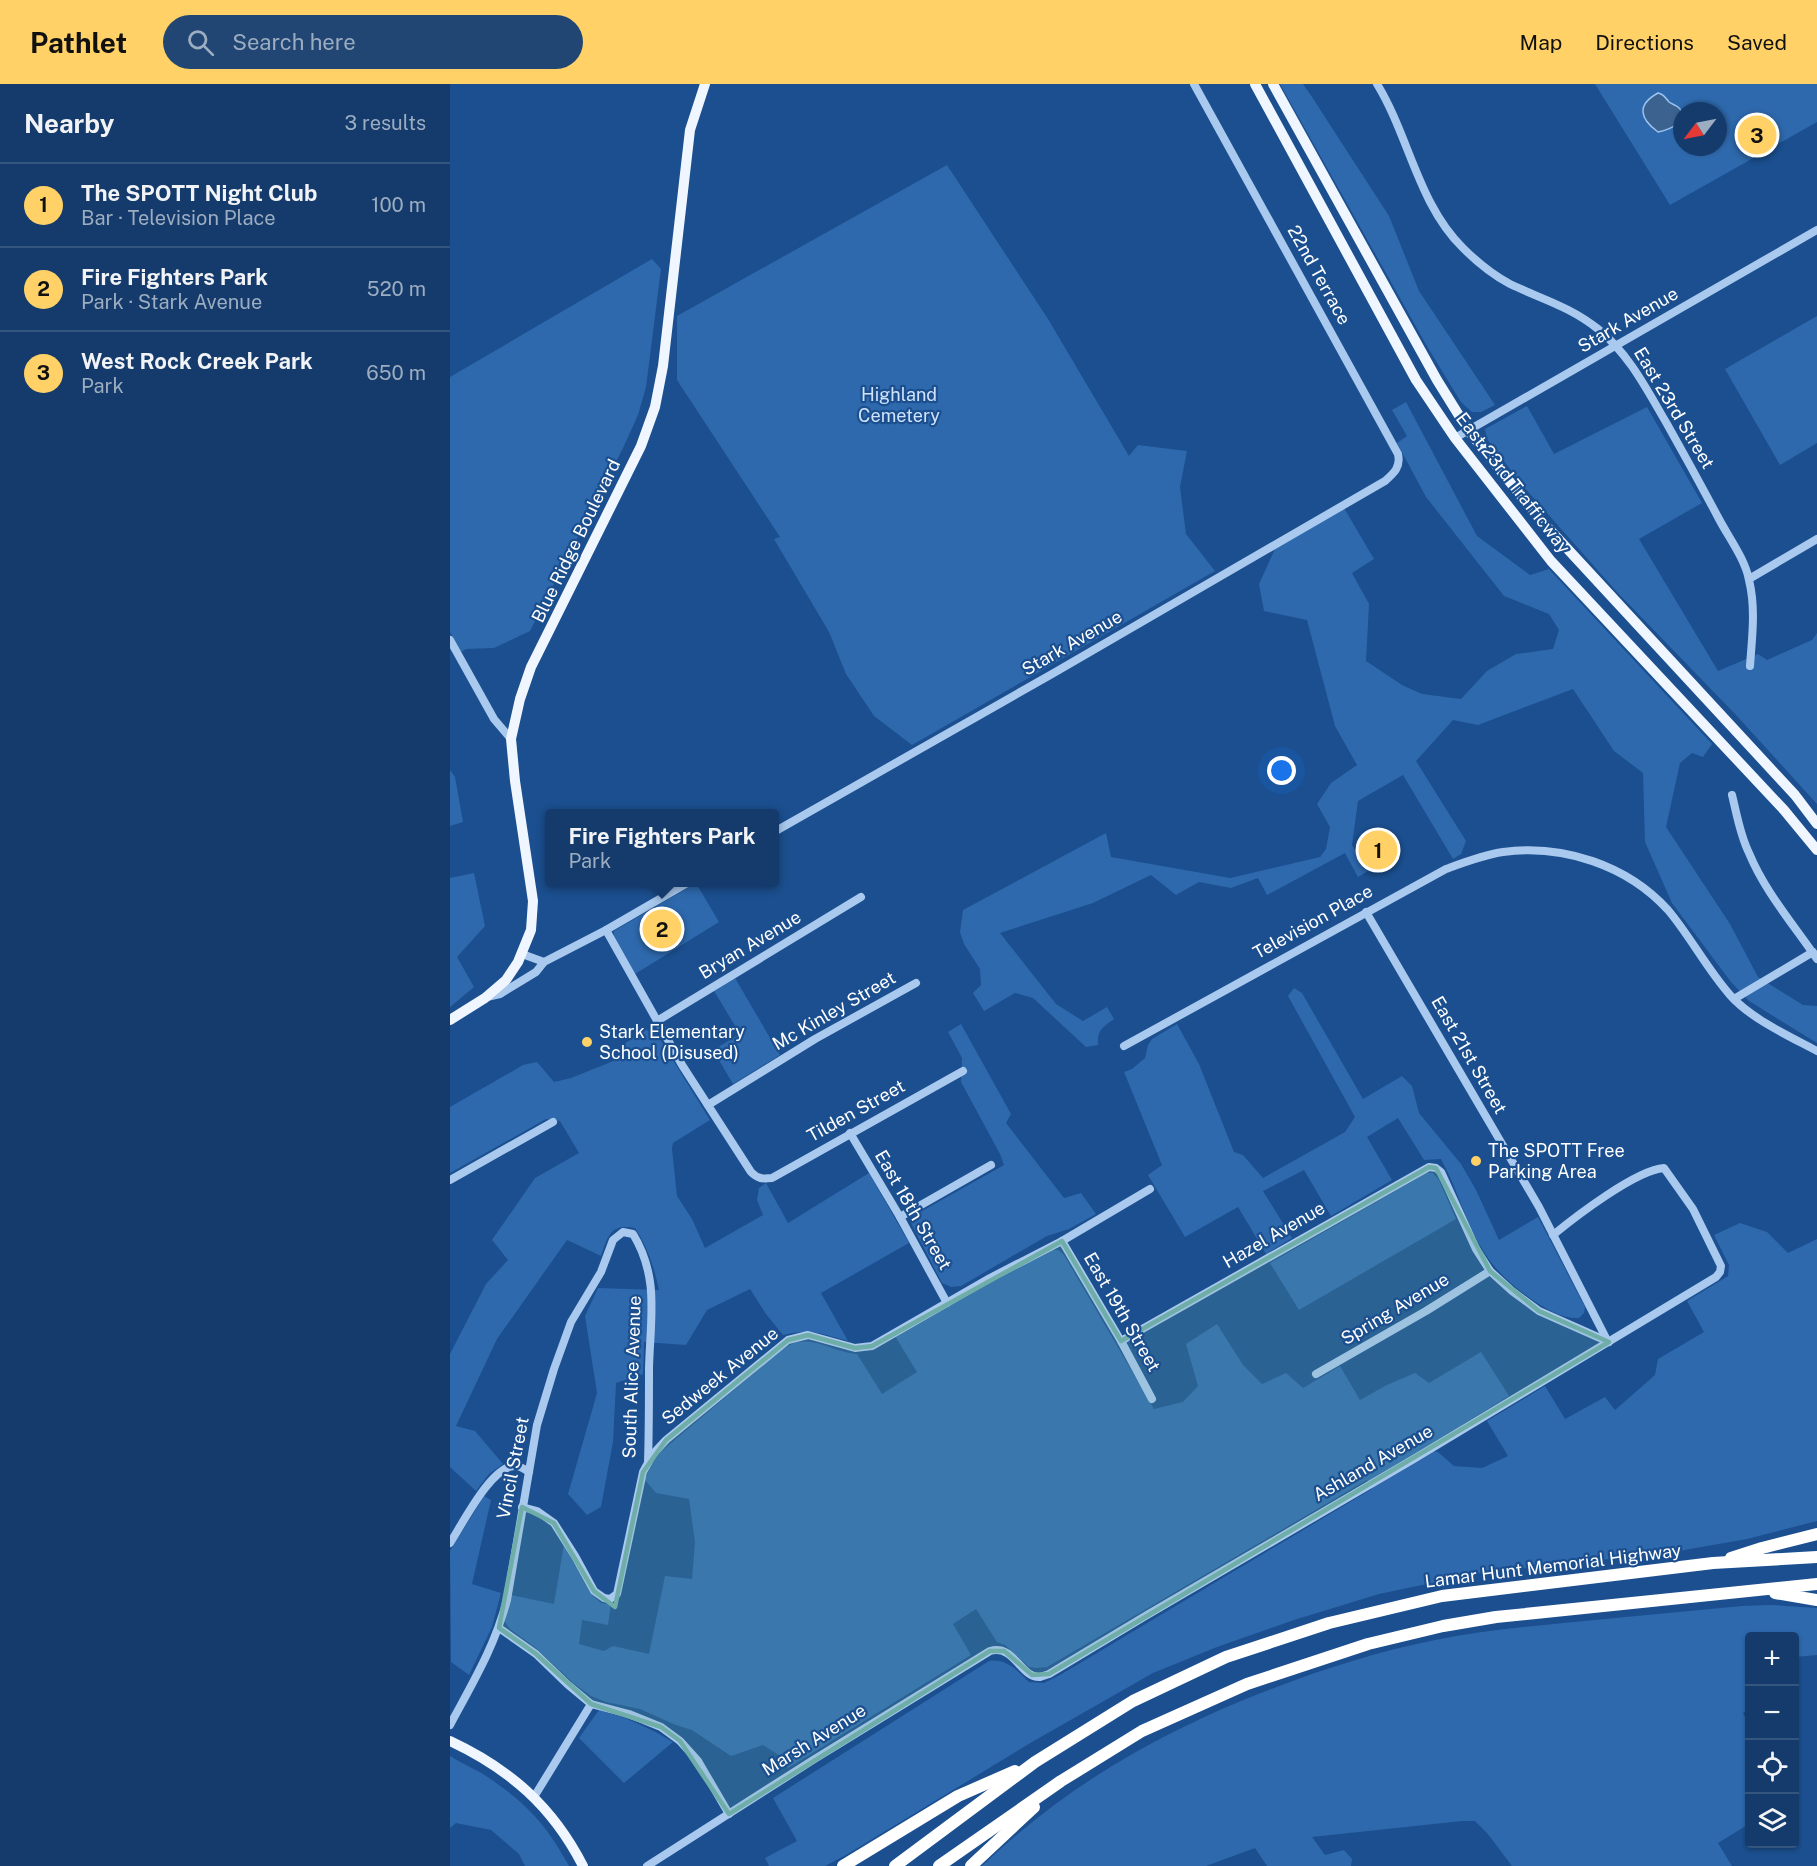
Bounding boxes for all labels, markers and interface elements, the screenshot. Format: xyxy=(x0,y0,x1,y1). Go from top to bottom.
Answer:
search box xyxy=(163,15,583,69)
text: Pathlet xyxy=(30,26,127,59)
icon: search xyxy=(184,26,217,59)
text: Search here xyxy=(232,29,356,55)
text: Map xyxy=(1520,30,1562,55)
text: Directions xyxy=(1595,30,1694,55)
text: Saved xyxy=(1727,30,1787,55)
north arrow xyxy=(1673,102,1727,156)
text: Nearby xyxy=(24,108,114,139)
text: 3 results xyxy=(345,111,426,135)
pin: 3 xyxy=(1738,112,1776,158)
text: The SPOTT Night Club xyxy=(81,180,317,206)
text: 1 xyxy=(39,193,48,217)
text: 100 m xyxy=(371,193,426,217)
text: Bar · Television Place xyxy=(81,206,276,230)
street label: 22nd Terrace xyxy=(1284,221,1355,328)
text: Fire Fighters Park xyxy=(81,264,268,290)
text: 2 xyxy=(37,277,50,301)
text: 520 m xyxy=(367,277,426,301)
street label: Stark Avenue xyxy=(1574,282,1681,357)
text: Park · Stark Avenue xyxy=(81,290,262,314)
street label: East 23rd Street xyxy=(1630,343,1719,472)
text: West Rock Creek Park xyxy=(81,348,313,374)
text: 3 xyxy=(37,361,50,385)
text: 650 m xyxy=(366,361,426,385)
text: Park xyxy=(81,374,124,398)
park label: Highland Cemetery xyxy=(858,384,940,426)
street label: East 23rd Trafficway xyxy=(1452,408,1575,557)
street label: Blue Ridge Boulevard xyxy=(527,456,624,626)
street label: Stark Avenue xyxy=(1018,605,1125,680)
your location xyxy=(1267,756,1296,785)
popup xyxy=(545,809,779,887)
text: Fire Fighters Park xyxy=(568,823,756,849)
pin: 1 xyxy=(1358,828,1398,873)
text: Park xyxy=(568,849,611,873)
street label: Television Place xyxy=(1249,880,1376,963)
pin: 2 xyxy=(642,906,682,952)
street label: Bryan Avenue xyxy=(695,906,805,983)
street label: Mc Kinley Street xyxy=(768,967,899,1054)
street label: East 21st Street xyxy=(1427,992,1512,1117)
place label: Stark Elementary School (Disused) xyxy=(599,1021,745,1063)
marker: Stark Elementary School (Disused) xyxy=(580,1035,594,1049)
street label: Tilden Street xyxy=(803,1075,908,1146)
place label: The SPOTT Free Parking Area xyxy=(1488,1140,1625,1182)
street label: East 18th Street xyxy=(871,1146,956,1273)
marker: The SPOTT Free Parking Area xyxy=(1469,1154,1483,1168)
street label: Hazel Avenue xyxy=(1219,1197,1328,1272)
street label: East 19th Street xyxy=(1080,1248,1165,1375)
street label: Spring Avenue xyxy=(1337,1268,1453,1349)
street label: South Alice Avenue xyxy=(618,1295,645,1459)
street label: Sedweek Avenue xyxy=(657,1322,782,1429)
street label: Vincil Street xyxy=(492,1415,533,1521)
street label: Ashland Avenue xyxy=(1309,1420,1436,1505)
street label: Lamar Hunt Memorial Highway xyxy=(1423,1539,1683,1592)
map controls xyxy=(1745,1632,1799,1848)
button: + xyxy=(1745,1632,1799,1686)
button: − xyxy=(1745,1686,1799,1740)
street label: Marsh Avenue xyxy=(758,1699,870,1780)
button: locate xyxy=(1745,1740,1799,1794)
button: layers xyxy=(1745,1794,1799,1848)

